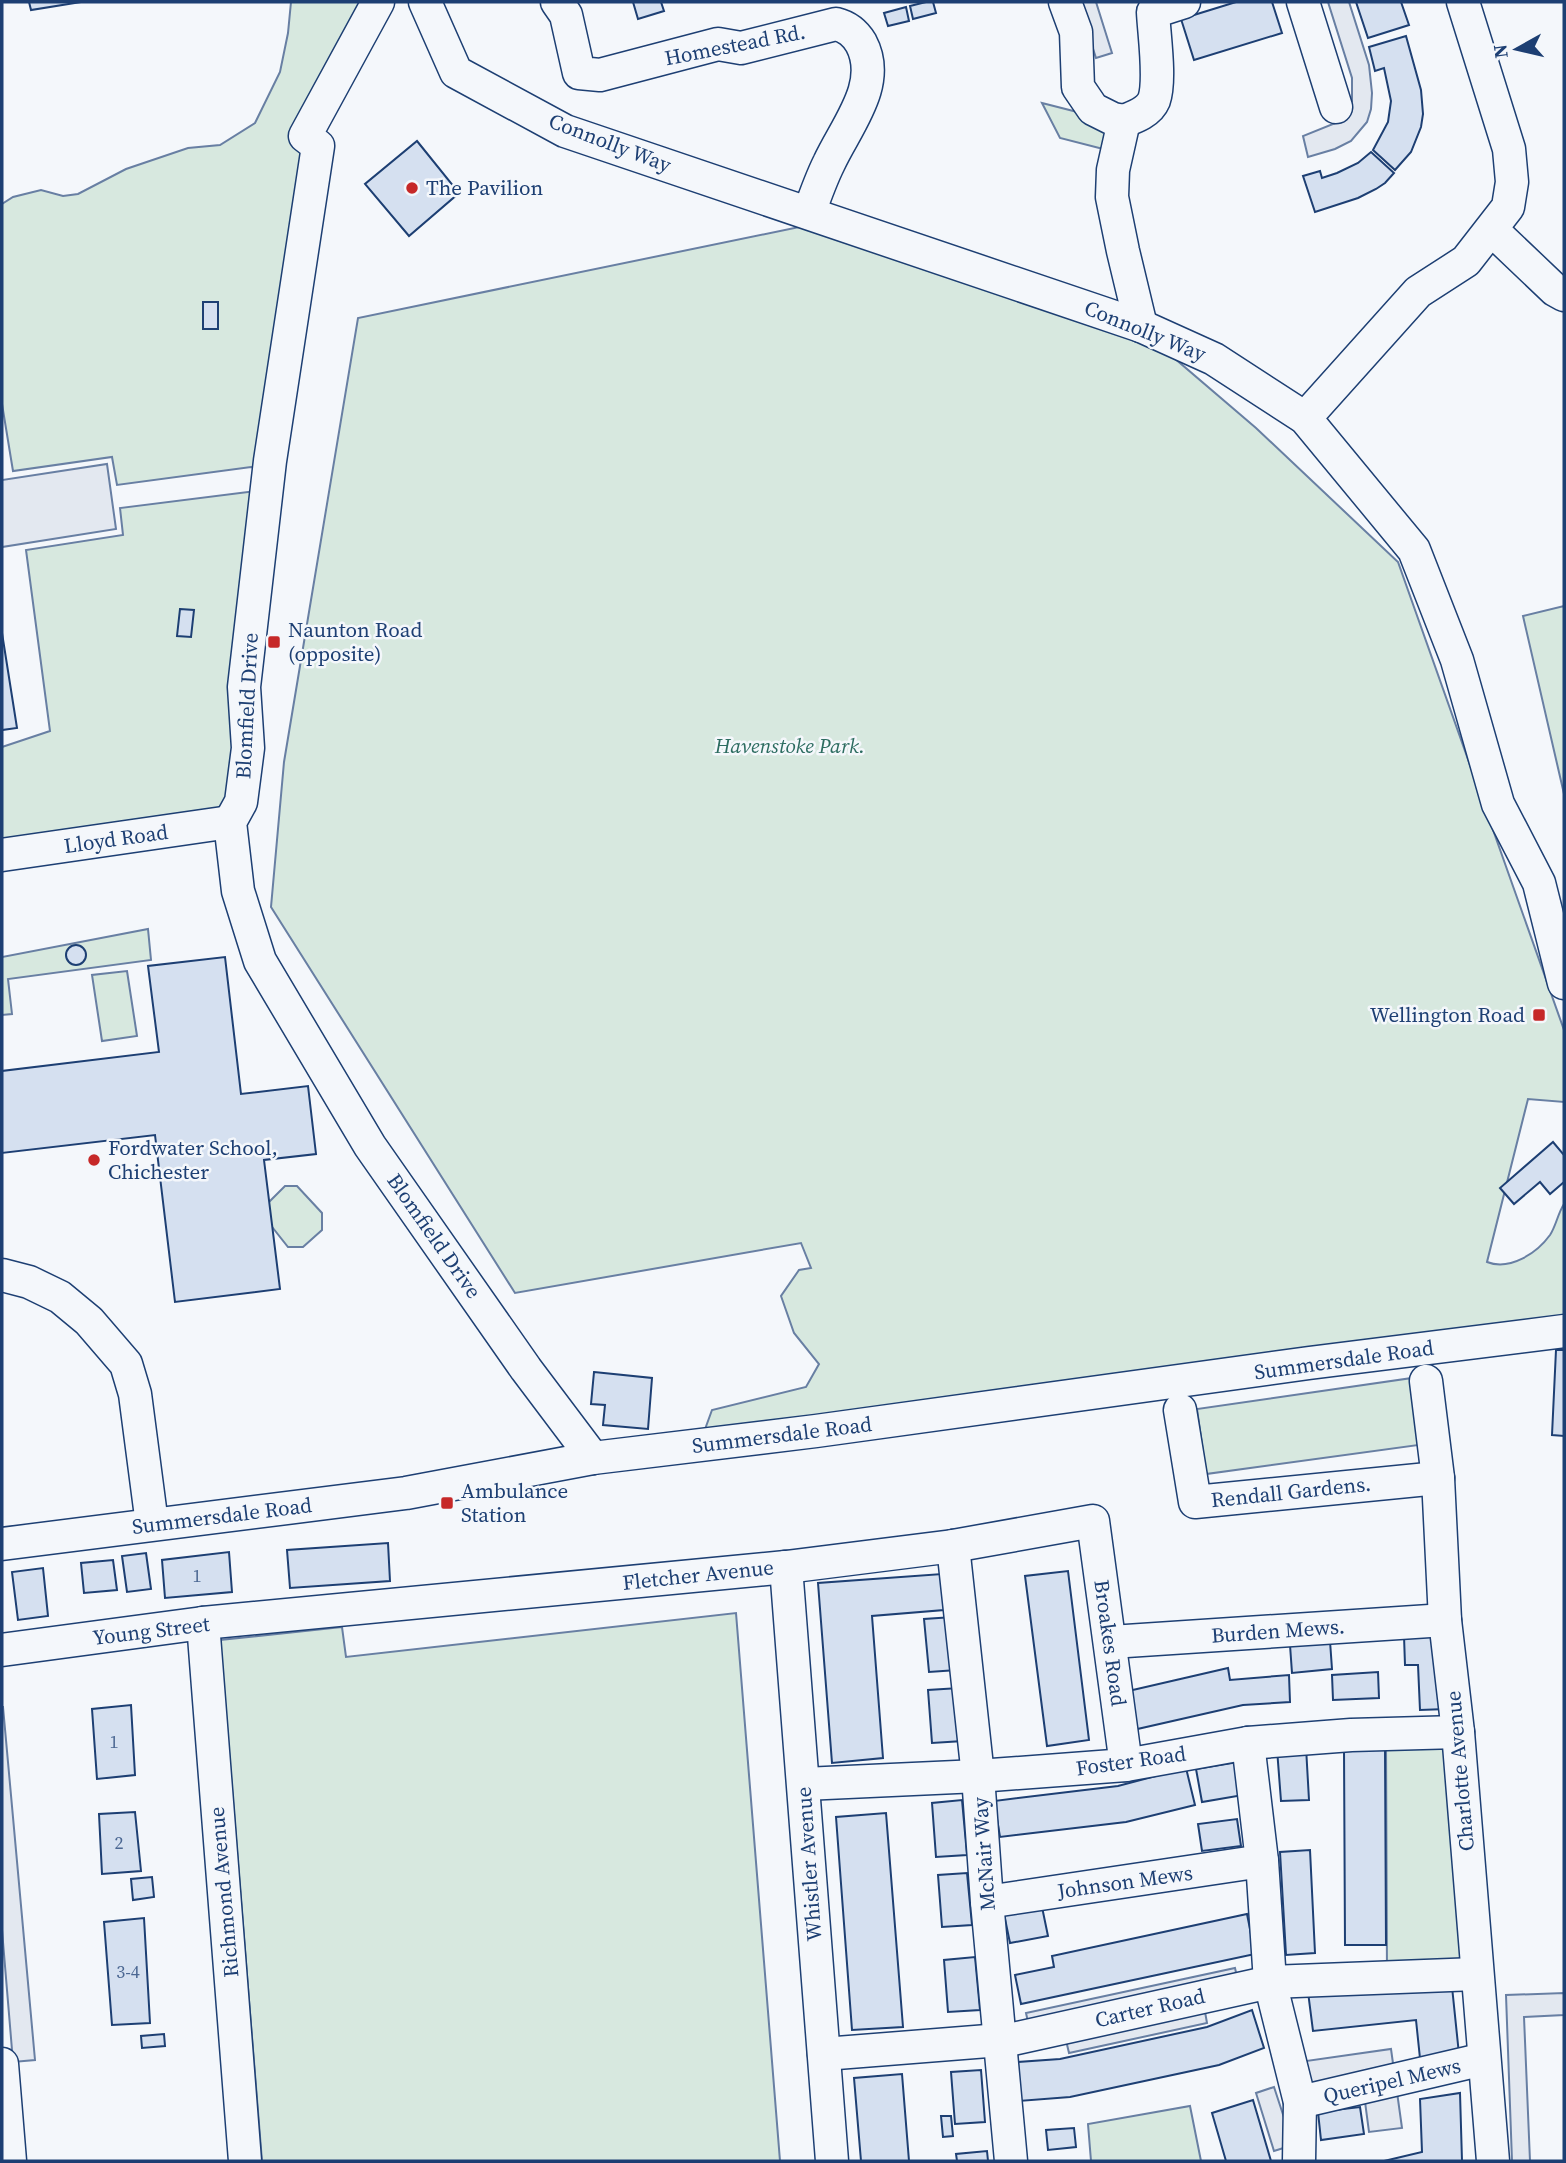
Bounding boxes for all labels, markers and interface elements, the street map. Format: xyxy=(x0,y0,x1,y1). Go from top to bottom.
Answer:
north arrow xyxy=(1482,14,1552,84)
street label: Homestead Rd. xyxy=(662,17,808,72)
text: N xyxy=(1486,43,1514,60)
street label: Connolly Way xyxy=(545,106,676,179)
place label: The Pavilion xyxy=(426,173,543,202)
marker: The Pavilion xyxy=(404,180,420,196)
street label: Connolly Way xyxy=(1080,293,1211,368)
place label: Naunton Road (opposite) xyxy=(288,615,422,668)
street label: Blomfield Drive xyxy=(228,632,265,780)
marker: Naunton Road (opposite) xyxy=(266,634,282,650)
park label: Havenstoke Park. xyxy=(714,731,865,760)
street label: Lloyd Road xyxy=(62,817,170,860)
place label: Wellington Road xyxy=(1370,1000,1525,1029)
marker: Wellington Road xyxy=(1531,1007,1547,1023)
place label: Fordwater School, Chichester xyxy=(108,1133,278,1186)
marker: Fordwater School, Chichester xyxy=(86,1152,102,1168)
street label: Blomfield Drive xyxy=(380,1167,488,1304)
street label: Summersdale Road xyxy=(1252,1333,1436,1386)
street label: Summersdale Road xyxy=(690,1409,874,1460)
street label: Rendall Gardens. xyxy=(1210,1469,1372,1514)
place label: Ambulance Station xyxy=(461,1476,568,1529)
street label: Summersdale Road xyxy=(130,1490,314,1541)
marker: Ambulance Station xyxy=(439,1495,455,1511)
street label: Fletcher Avenue xyxy=(621,1552,775,1597)
house number: 1 xyxy=(193,1563,202,1588)
street label: Broakes Road xyxy=(1087,1578,1134,1708)
street label: Young Street xyxy=(91,1609,211,1652)
street label: Burden Mews. xyxy=(1210,1611,1346,1650)
street label: Charlotte Avenue xyxy=(1438,1690,1481,1853)
house number: 1 xyxy=(110,1729,119,1754)
street label: Foster Road xyxy=(1074,1738,1188,1783)
street label: Whistler Avenue xyxy=(789,1786,828,1942)
street label: McNair Way xyxy=(965,1796,1002,1912)
street label: Richmond Avenue xyxy=(202,1805,245,1979)
house number: 2 xyxy=(115,1830,124,1855)
street label: Johnson Mews xyxy=(1054,1858,1194,1905)
house number: 3-4 xyxy=(116,1959,140,1984)
street label: Carter Road xyxy=(1092,1981,1208,2034)
street label: Queripel Mews xyxy=(1320,2051,1464,2110)

